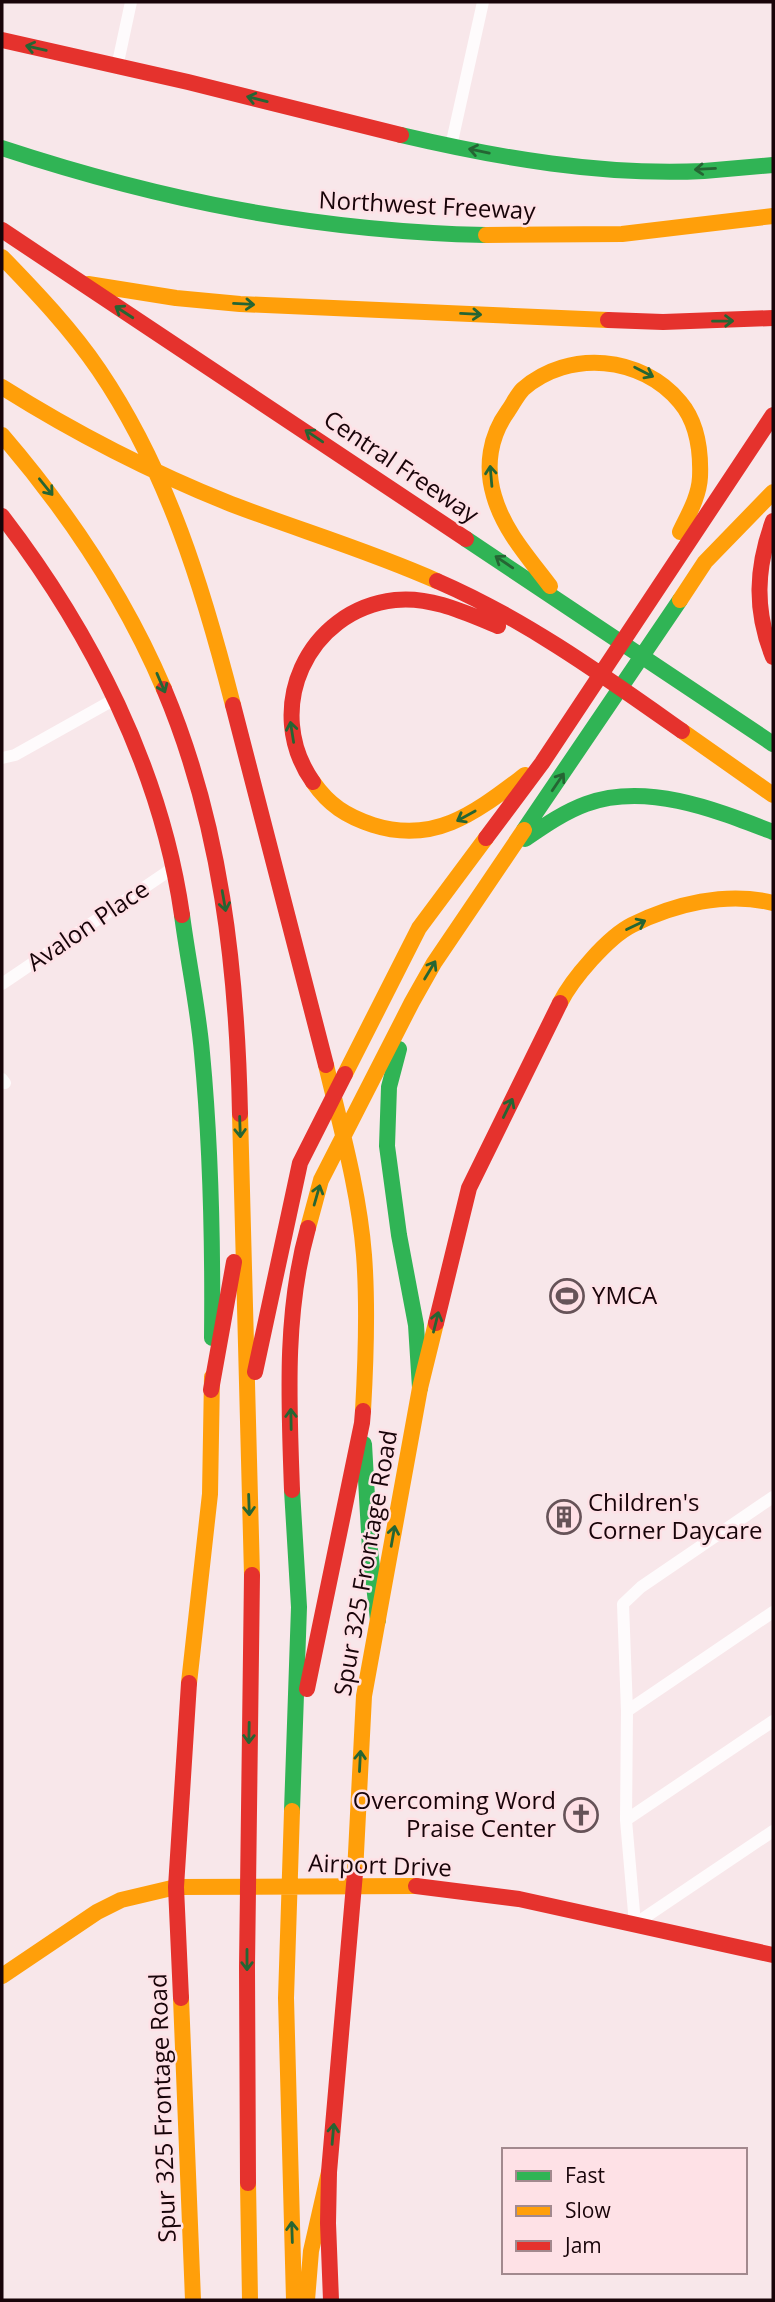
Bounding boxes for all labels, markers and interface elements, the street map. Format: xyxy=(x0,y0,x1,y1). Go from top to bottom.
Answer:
one-way arrow xyxy=(25,41,48,55)
one-way arrow xyxy=(247,92,269,105)
one-way arrow xyxy=(468,144,491,158)
one-way arrow xyxy=(694,163,717,176)
street label: Northwest Freeway xyxy=(318,182,537,227)
one-way arrow xyxy=(232,297,255,310)
one-way arrow xyxy=(115,304,134,319)
one-way arrow xyxy=(460,308,483,321)
one-way arrow xyxy=(711,314,734,328)
one-way arrow xyxy=(633,366,654,380)
street label: Central Freeway xyxy=(318,402,487,530)
one-way arrow xyxy=(305,429,324,443)
one-way arrow xyxy=(484,466,497,488)
one-way arrow xyxy=(38,478,53,496)
one-way arrow xyxy=(494,555,514,569)
one-way arrow xyxy=(155,671,168,693)
one-way arrow xyxy=(286,721,299,744)
one-way arrow xyxy=(551,772,565,792)
one-way arrow xyxy=(456,810,477,823)
street label: Avalon Place xyxy=(20,872,155,978)
one-way arrow xyxy=(218,889,231,911)
one-way arrow xyxy=(625,917,646,931)
one-way arrow xyxy=(424,961,438,981)
one-way arrow xyxy=(502,1098,516,1119)
one-way arrow xyxy=(234,1115,247,1138)
one-way arrow xyxy=(311,1184,324,1206)
sports icon: YMCA xyxy=(548,1277,586,1315)
place label: YMCA xyxy=(592,1278,658,1311)
one-way arrow xyxy=(430,1311,443,1334)
one-way arrow xyxy=(284,1408,297,1431)
street label: Spur 325 Frontage Road xyxy=(325,1427,404,1698)
place label: Children's Corner Daycare xyxy=(588,1485,763,1546)
one-way arrow xyxy=(242,1494,256,1517)
building icon: Children's Corner Daycare xyxy=(545,1498,583,1536)
one-way arrow xyxy=(387,1525,400,1548)
one-way arrow xyxy=(242,1721,256,1744)
one-way arrow xyxy=(354,1750,367,1773)
place label: Overcoming Word Praise Center xyxy=(353,1783,556,1844)
church icon: Overcoming Word Praise Center xyxy=(562,1796,600,1834)
street label: Airport Drive xyxy=(308,1846,452,1883)
one-way arrow xyxy=(240,1949,254,1972)
street label: Spur 325 Frontage Road xyxy=(140,1973,183,2243)
one-way arrow xyxy=(326,2123,339,2146)
legend xyxy=(502,2148,747,2274)
text: Fast xyxy=(565,2161,605,2189)
text: Slow xyxy=(565,2196,611,2224)
one-way arrow xyxy=(286,2221,299,2244)
text: Jam xyxy=(563,2231,602,2259)

